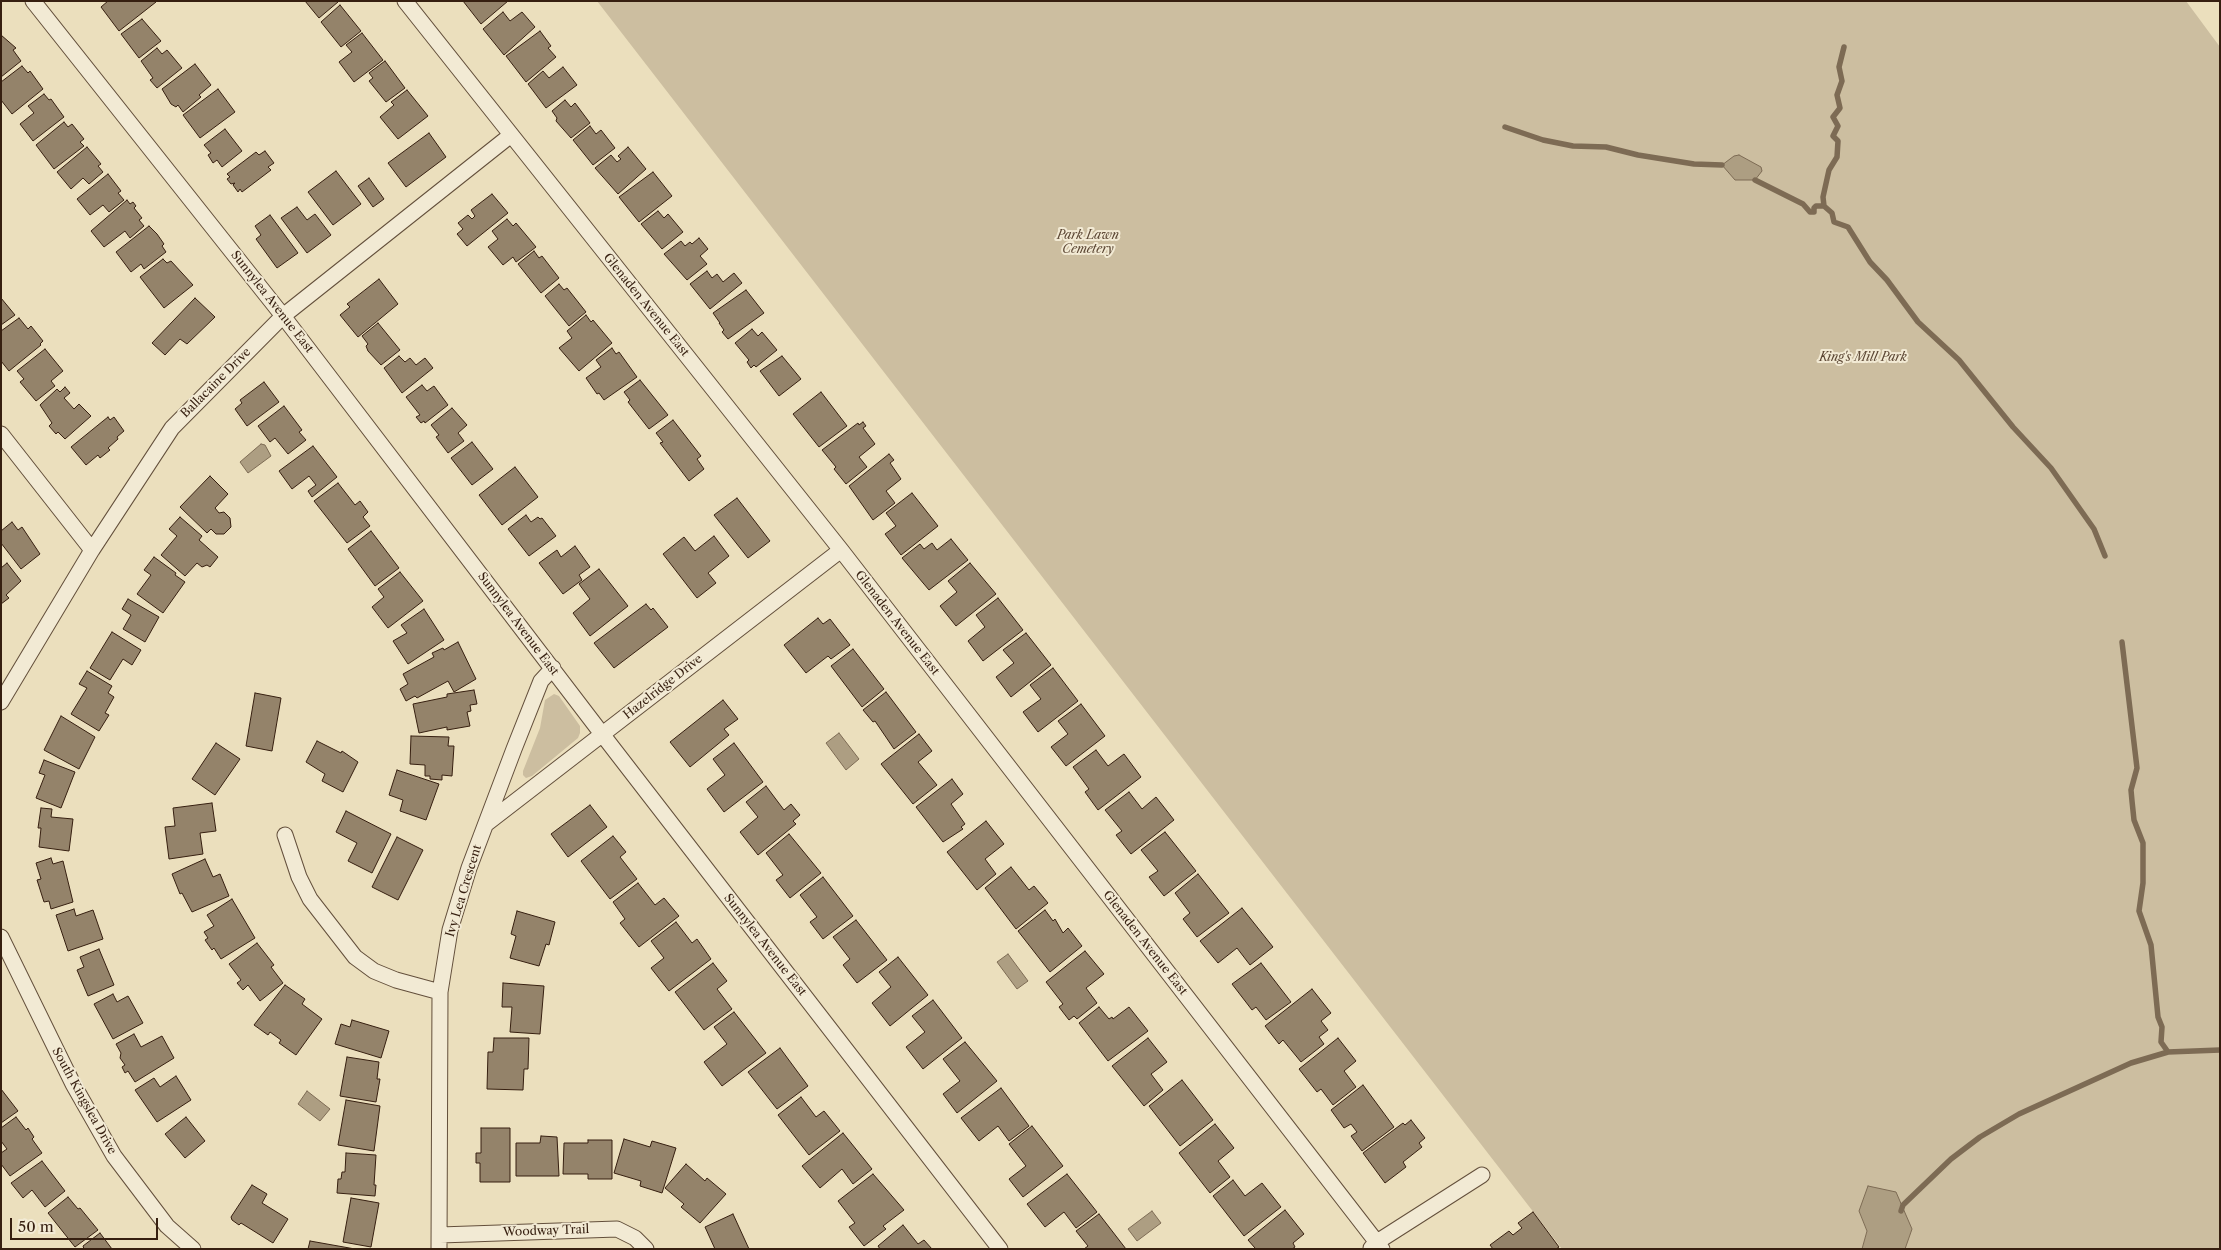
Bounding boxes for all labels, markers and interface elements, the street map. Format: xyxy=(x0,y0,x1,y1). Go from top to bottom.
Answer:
park label: Park Lawn Cemetery xyxy=(1057,229,1119,257)
street label: Sunnylea Avenue East xyxy=(228,248,316,356)
street label: Glenaden Avenue East xyxy=(600,251,692,359)
street label: Ballacaine Drive xyxy=(178,345,254,421)
park label: King's Mill Park xyxy=(1819,351,1907,365)
street label: Glenaden Avenue East xyxy=(852,568,942,678)
street label: Sunnylea Avenue East xyxy=(474,570,562,678)
street label: Hazelridge Drive xyxy=(621,652,705,722)
street label: Ivy Lea Crescent xyxy=(443,843,485,939)
street label: Glenaden Avenue East xyxy=(1100,888,1190,998)
street label: Sunnylea Avenue East xyxy=(721,891,809,999)
street label: South Kingslea Drive xyxy=(49,1045,119,1157)
scale bar xyxy=(12,1208,160,1240)
text: 50 m xyxy=(18,1217,54,1236)
street label: Woodway Trail xyxy=(503,1222,589,1240)

